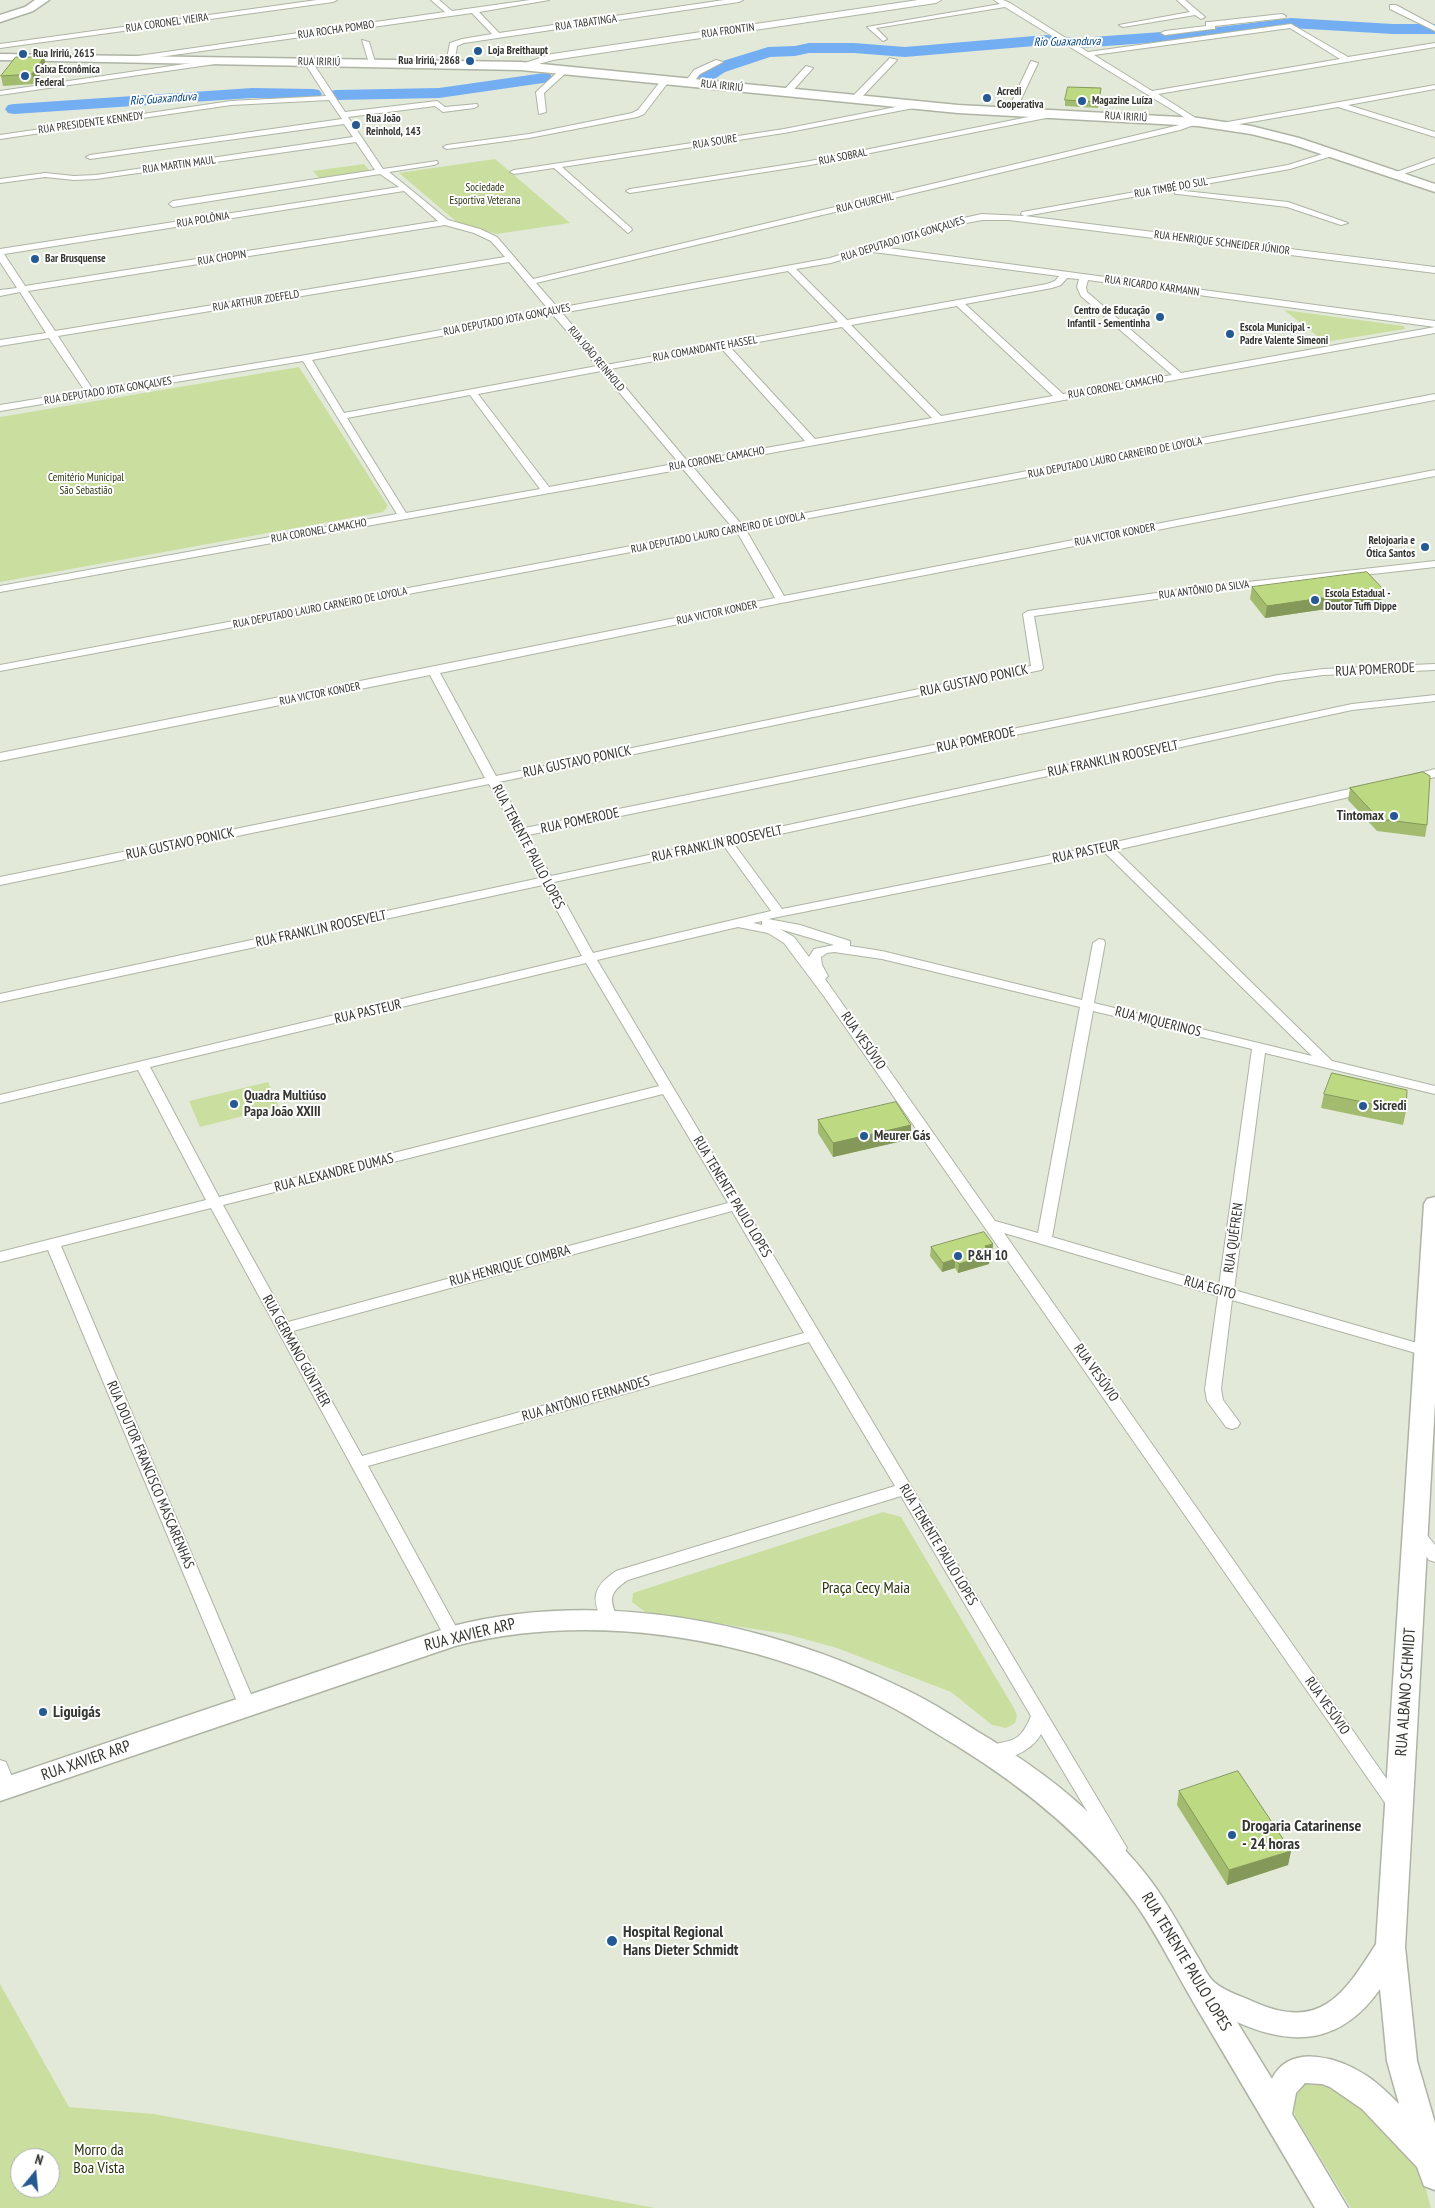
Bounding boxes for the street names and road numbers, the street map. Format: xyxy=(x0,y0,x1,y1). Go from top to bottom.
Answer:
street label: RUA CORONEL VIEIRA xyxy=(125,11,209,35)
street label: RUA TABATINGA xyxy=(554,12,618,34)
street label: RUA ROCHA POMBO xyxy=(297,18,375,42)
street label: RUA FRONTIN xyxy=(701,21,755,41)
street label: RUA IRIRIÚ xyxy=(298,55,340,69)
street label: RUA IRIRIÚ xyxy=(700,77,744,95)
street label: RUA PRESIDENTE KENNEDY xyxy=(37,109,145,137)
street label: RUA IRIRIÚ xyxy=(1104,109,1148,125)
street label: RUA SOURE xyxy=(692,132,738,152)
street label: RUA SOBRAL xyxy=(818,146,868,168)
street label: RUA MARTIN MAUL xyxy=(142,153,216,177)
street label: RUA TIMBÉ DO SUL xyxy=(1133,175,1209,201)
street label: RUA CHURCHIL xyxy=(835,190,895,216)
street label: RUA POLÔNIA xyxy=(176,209,230,231)
street label: RUA DEPUTADO JOTA GONÇALVES xyxy=(839,214,967,264)
street label: RUA HENRIQUE SCHNEIDER JÚNIOR xyxy=(1153,228,1291,258)
street label: RUA CHOPIN xyxy=(197,248,247,268)
street label: RUA RICARDO KARMANN xyxy=(1104,273,1200,299)
street label: RUA ARTHUR ZOEFELD xyxy=(212,288,300,314)
street label: RUA DEPUTADO JOTA GONÇALVES xyxy=(442,301,572,339)
street label: RUA JOÃO REINHOLD xyxy=(565,324,627,394)
street label: RUA COMANDANTE HASSEL xyxy=(652,333,758,365)
street label: RUA CORONEL CAMACHO xyxy=(1067,372,1165,402)
street label: RUA DEPUTADO JOTA GONÇALVES xyxy=(43,374,173,408)
street label: RUA DEPUTADO LAURO CARNEIRO DE LOYOLA xyxy=(1027,435,1203,481)
street label: RUA CORONEL CAMACHO xyxy=(668,444,766,474)
street label: RUA DEPUTADO LAURO CARNEIRO DE LOYOLA xyxy=(630,510,806,556)
street label: RUA CORONEL CAMACHO xyxy=(270,516,368,546)
street label: RUA VICTOR KONDER xyxy=(1073,521,1157,549)
street label: RUA ANTÔNIO DA SILVA xyxy=(1158,578,1250,602)
street label: RUA DEPUTADO LAURO CARNEIRO DE LOYOLA xyxy=(232,585,408,631)
street label: RUA VICTOR KONDER xyxy=(675,598,759,628)
street label: RUA POMERODE xyxy=(1335,660,1415,680)
street label: RUA GUSTAVO PONICK xyxy=(918,661,1030,701)
street label: RUA VICTOR KONDER xyxy=(278,680,362,708)
street label: RUA POMERODE xyxy=(935,723,1017,757)
street label: RUA FRANKLIN ROOSEVELT xyxy=(1046,737,1180,781)
street label: RUA GUSTAVO PONICK xyxy=(521,742,633,782)
street label: RUA TENENTE PAULO LOPES xyxy=(488,782,568,912)
street label: RUA POMERODE xyxy=(539,804,621,838)
street label: RUA FRANKLIN ROOSEVELT xyxy=(650,822,784,866)
street label: RUA GUSTAVO PONICK xyxy=(124,824,236,864)
street label: RUA PASTEUR xyxy=(1051,837,1121,867)
street label: RUA FRANKLIN ROOSEVELT xyxy=(254,907,388,951)
street label: RUA PASTEUR xyxy=(333,996,403,1028)
street label: RUA MIQUERINOS xyxy=(1113,1003,1203,1041)
street label: RUA VESÚVIO xyxy=(837,1009,889,1073)
street label: RUA TENENTE PAULO LOPES xyxy=(689,1133,775,1261)
street label: RUA ALEXANDRE DUMAS xyxy=(273,1150,395,1196)
street label: RUA QUÉFREN xyxy=(1221,1202,1247,1274)
street label: RUA HENRIQUE COIMBRA xyxy=(448,1242,572,1290)
street label: RUA EGITO xyxy=(1182,1273,1238,1303)
street label: RUA GERMANO GÜNTHER xyxy=(258,1292,334,1410)
street label: RUA VESÚVIO xyxy=(1070,1341,1122,1405)
street label: RUA ANTÔNIO FERNANDES xyxy=(520,1373,652,1425)
street label: RUA DOUTOR FRANCISCO MASCARENHAS xyxy=(103,1379,197,1571)
street label: RUA TENENTE PAULO LOPES xyxy=(895,1481,981,1609)
street label: RUA XAVIER ARP xyxy=(423,1614,517,1656)
street label: RUA ALBANO SCHMIDT xyxy=(1392,1627,1420,1757)
street label: RUA VESÚVIO xyxy=(1301,1674,1353,1738)
street label: RUA XAVIER ARP xyxy=(39,1737,133,1785)
street label: RUA TENENTE PAULO LOPES xyxy=(1137,1889,1235,2035)

